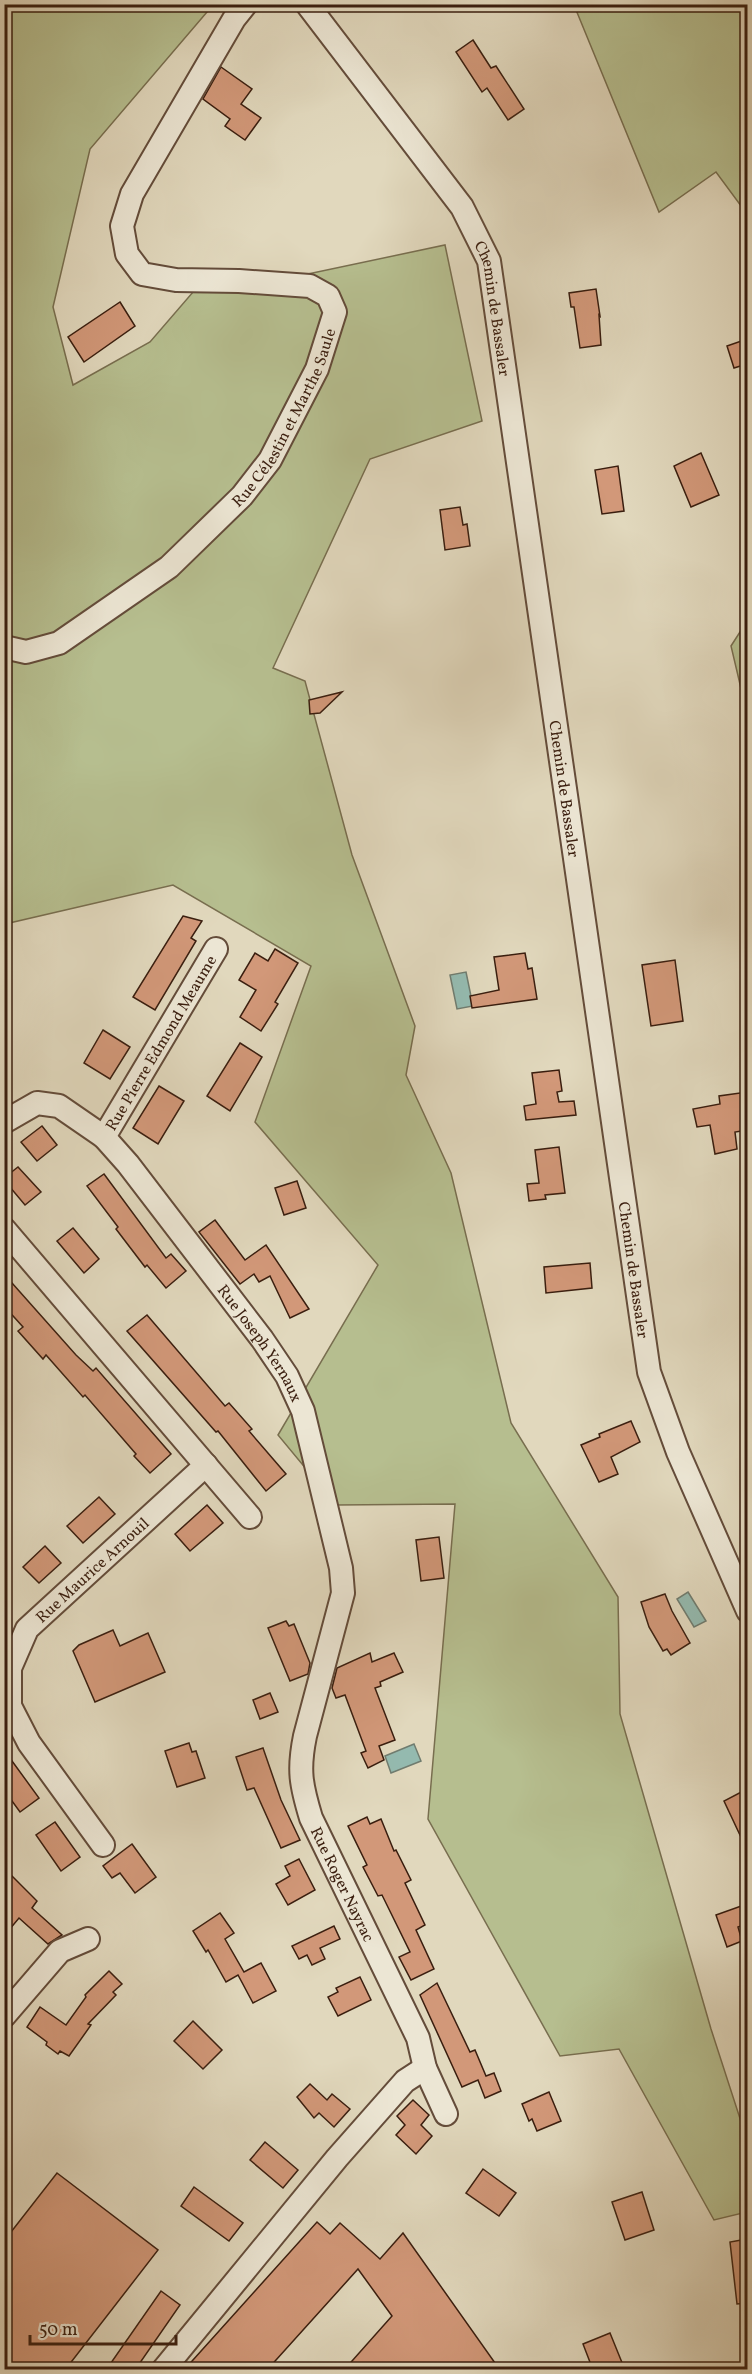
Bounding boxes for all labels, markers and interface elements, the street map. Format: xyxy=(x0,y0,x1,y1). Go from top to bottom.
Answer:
street label: Chemin de Bassaler xyxy=(468,238,515,378)
street label: Rue Célestin et Marthe Saule xyxy=(228,326,342,513)
street label: Chemin de Bassaler xyxy=(542,719,584,859)
street label: Rue Pierre Edmond Meaume xyxy=(101,952,223,1135)
street label: Chemin de Bassaler xyxy=(612,1200,653,1340)
street label: Rue Joseph Yernaux xyxy=(211,1281,306,1406)
street label: Rue Maurice Arnouil xyxy=(32,1513,155,1629)
street label: Rue Roger Nayrac xyxy=(304,1824,379,1946)
scale bar xyxy=(30,2308,176,2346)
text: 50 m xyxy=(39,2318,78,2343)

